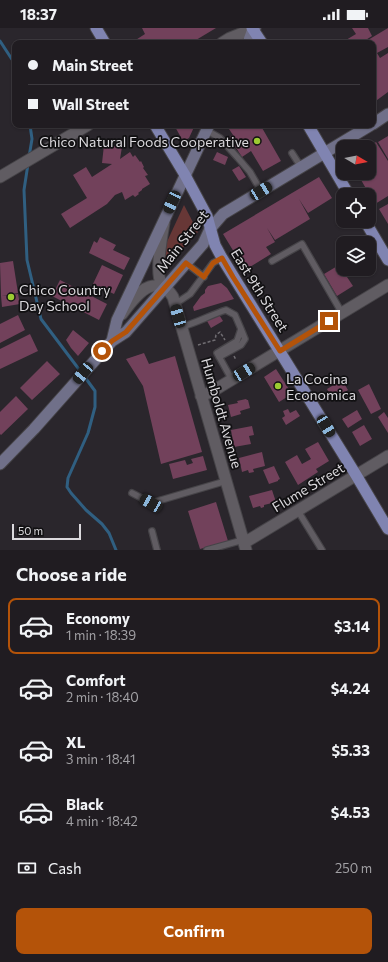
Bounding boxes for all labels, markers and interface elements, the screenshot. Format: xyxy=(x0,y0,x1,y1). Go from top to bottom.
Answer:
text: 18:37 xyxy=(20,5,57,23)
text: Main Street xyxy=(52,56,133,74)
text: Wall Street xyxy=(52,95,129,113)
place label: Chico Natural Foods Cooperative xyxy=(39,133,249,150)
marker: Chico Natural Foods Cooperative xyxy=(252,136,262,146)
north arrow xyxy=(336,140,376,180)
map controls xyxy=(336,140,376,276)
car xyxy=(248,180,274,202)
button: locate xyxy=(336,188,376,228)
car xyxy=(161,189,183,215)
street label: Main Street xyxy=(152,206,212,276)
button: layers xyxy=(336,236,376,276)
street label: East 9th Street xyxy=(228,245,292,335)
place label: Chico Country Day School xyxy=(19,281,111,314)
marker: Chico Country Day School xyxy=(6,292,16,302)
car xyxy=(169,303,187,329)
route end xyxy=(320,312,338,330)
route start xyxy=(93,342,111,360)
street label: Humboldt Avenue xyxy=(198,356,246,470)
car xyxy=(71,360,95,386)
car xyxy=(231,361,257,383)
place label: La Cocina Economica xyxy=(286,370,356,403)
marker: La Cocina Economica xyxy=(273,381,283,391)
car xyxy=(315,413,337,439)
street label: Flume Street xyxy=(269,459,347,515)
car xyxy=(138,492,164,514)
scale bar xyxy=(12,522,81,541)
text: 50 m xyxy=(18,524,43,537)
text: Choose a ride xyxy=(16,563,127,585)
icon: car xyxy=(18,608,54,644)
text: Economy xyxy=(66,609,130,627)
text: $3.14 xyxy=(334,617,370,635)
text: 1 min · 18:39 xyxy=(66,627,136,643)
icon: car xyxy=(18,670,54,706)
text: Comfort xyxy=(66,671,126,689)
text: $4.24 xyxy=(331,679,370,697)
text: 2 min · 18:40 xyxy=(66,689,139,705)
icon: car xyxy=(18,732,54,768)
text: XL xyxy=(66,733,85,751)
text: $5.33 xyxy=(331,741,370,759)
text: 3 min · 18:41 xyxy=(66,751,136,767)
icon: car xyxy=(18,794,54,830)
text: Black xyxy=(66,795,104,813)
text: $4.53 xyxy=(331,803,370,821)
text: 4 min · 18:42 xyxy=(66,813,138,829)
icon: cash xyxy=(16,857,38,879)
text: Cash xyxy=(48,859,82,877)
text: 250 m xyxy=(335,860,372,876)
button: Confirm xyxy=(16,908,372,954)

